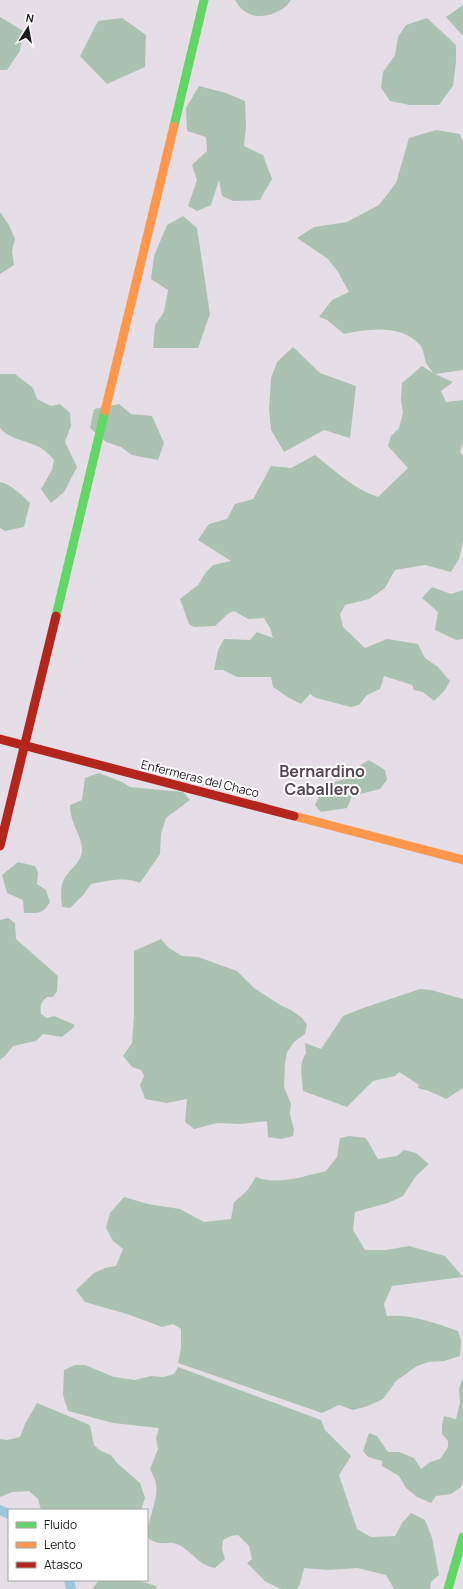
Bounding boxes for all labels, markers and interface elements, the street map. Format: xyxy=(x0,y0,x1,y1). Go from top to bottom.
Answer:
north arrow xyxy=(8,8,48,48)
text: N xyxy=(25,10,35,26)
street label: Enfermeras del Chaco xyxy=(139,756,261,801)
district label: Bernardino Caballero xyxy=(279,760,365,800)
legend xyxy=(8,1509,148,1581)
text: Fluido xyxy=(44,1516,77,1533)
text: Lento xyxy=(44,1536,76,1553)
text: Atasco xyxy=(44,1556,83,1573)

